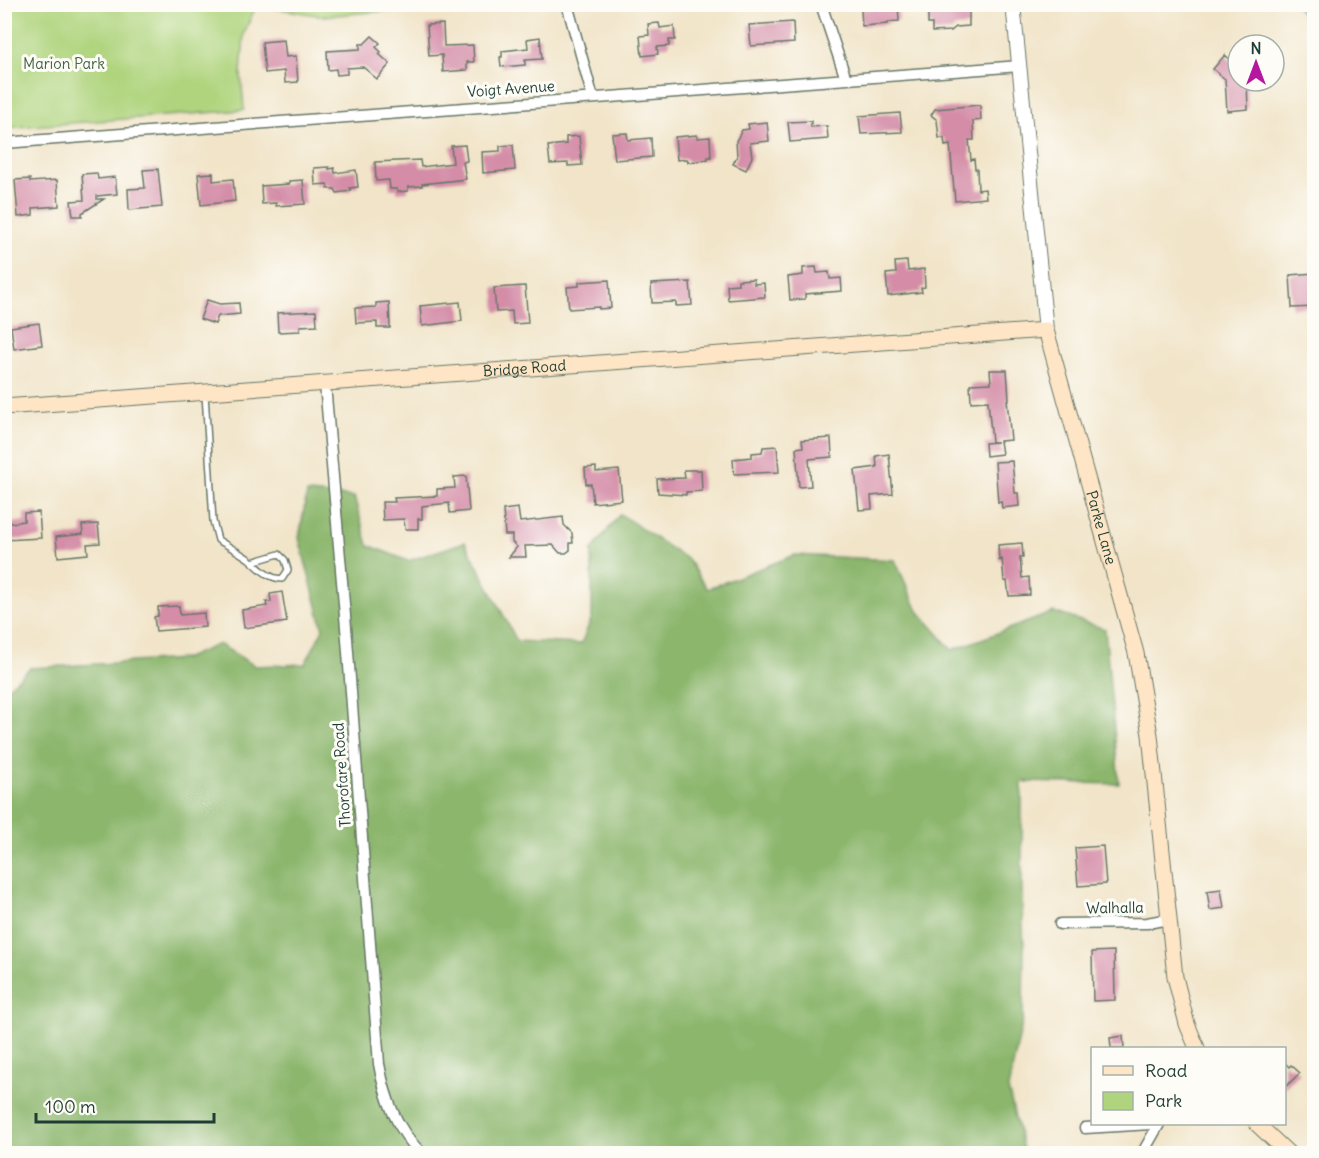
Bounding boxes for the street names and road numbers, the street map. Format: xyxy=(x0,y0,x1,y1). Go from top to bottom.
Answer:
street label: Voigt Avenue xyxy=(466,76,555,101)
street label: Bridge Road xyxy=(482,355,567,381)
street label: Parke Lane xyxy=(1082,488,1121,567)
street label: Thorofare Road xyxy=(328,722,355,828)
street label: Walhalla xyxy=(1086,897,1144,918)

